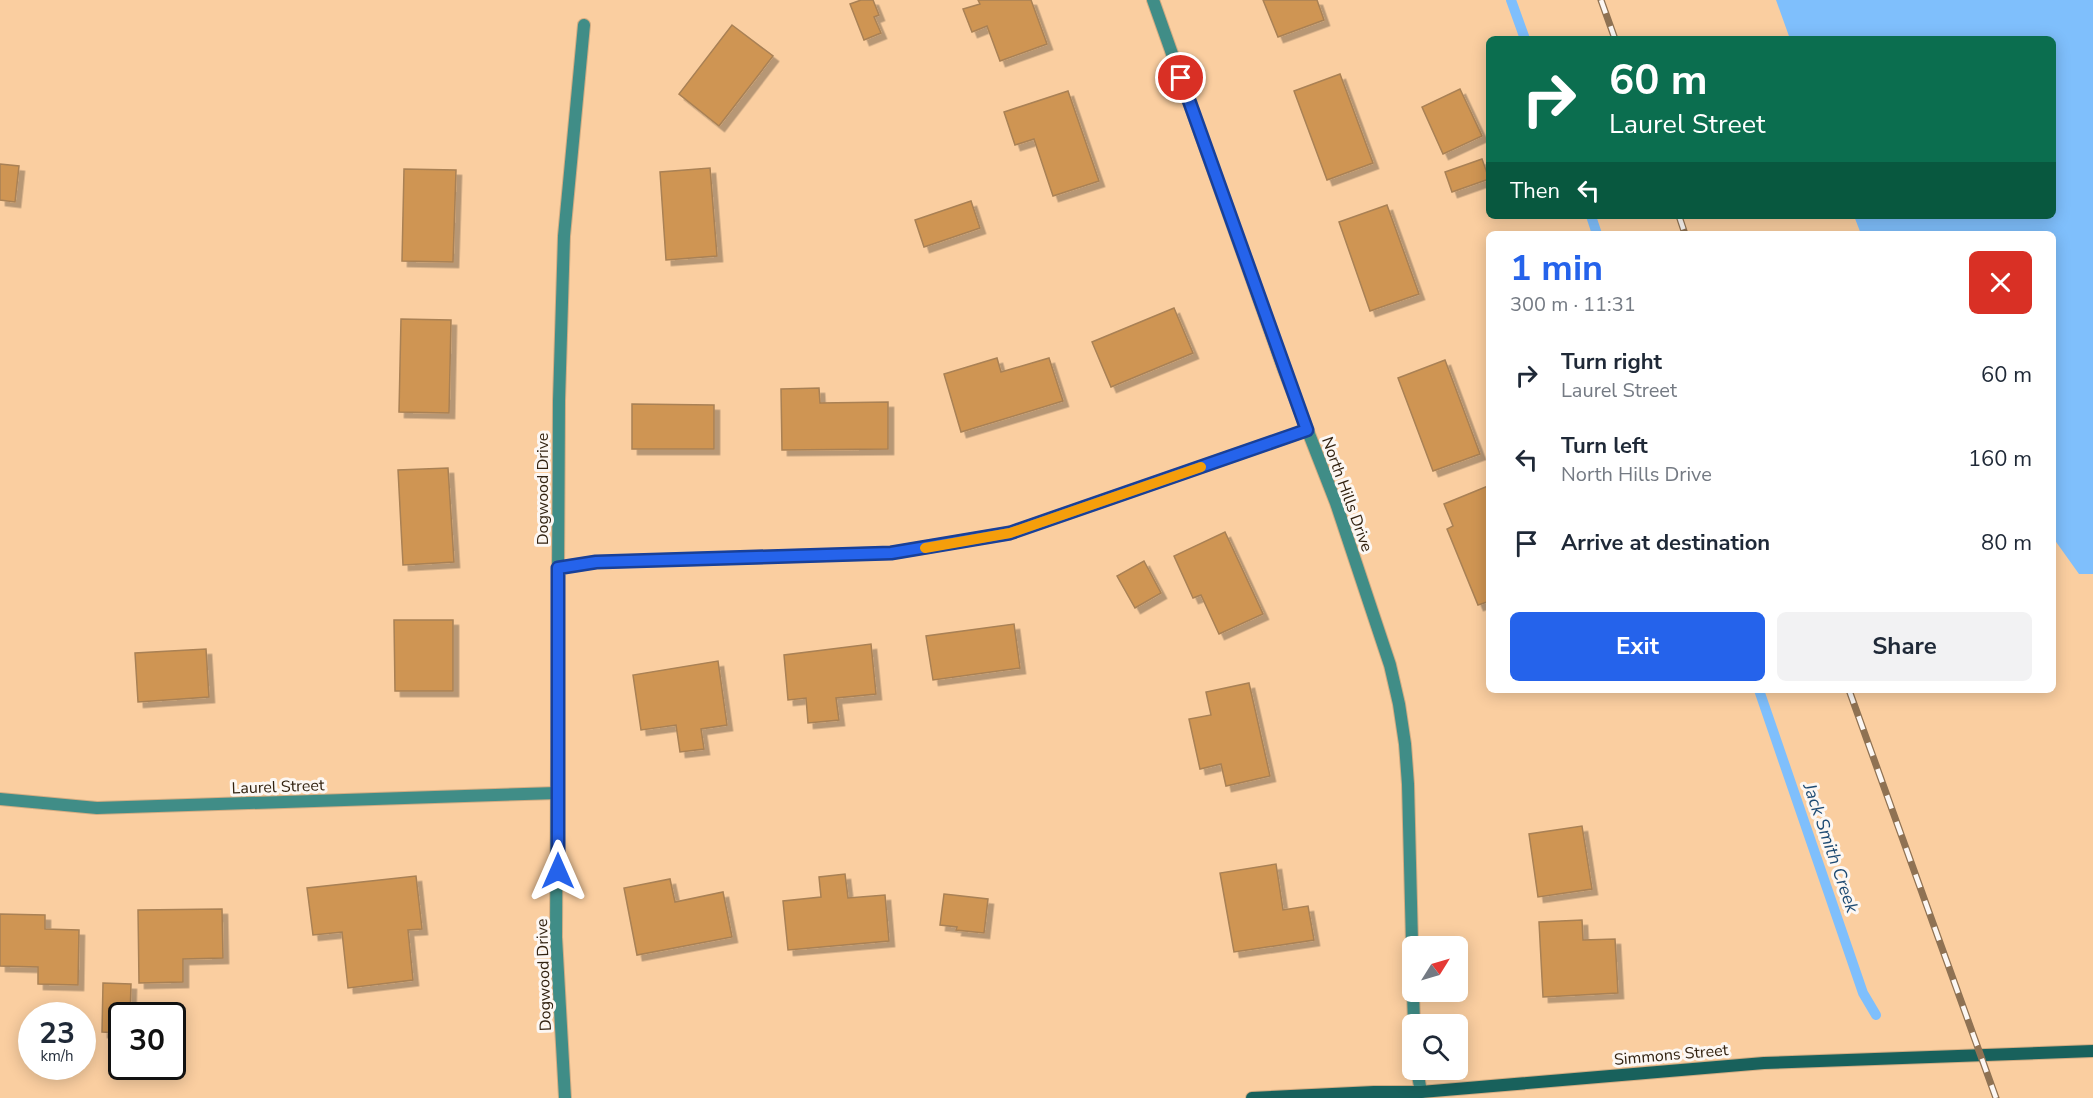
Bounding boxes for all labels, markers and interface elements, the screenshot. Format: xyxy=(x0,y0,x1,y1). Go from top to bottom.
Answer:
pin xyxy=(1155,52,1206,103)
text: 60 m xyxy=(1609,52,1708,109)
icon: right xyxy=(1510,60,1588,138)
icon: arrive xyxy=(1164,61,1197,94)
text: Laurel Street xyxy=(1609,106,1766,143)
icon: left xyxy=(1572,174,1605,207)
text: Then xyxy=(1510,176,1560,206)
text: 1 min xyxy=(1510,244,1603,293)
button: close xyxy=(1969,251,2032,314)
text: 300 m · 11:31 xyxy=(1510,291,1636,318)
text: Turn right xyxy=(1561,347,1662,377)
icon: right xyxy=(1510,359,1543,392)
text: 60 m xyxy=(1981,360,2032,390)
text: Laurel Street xyxy=(1561,377,1677,404)
text: Turn left xyxy=(1561,431,1648,461)
street label: Dogwood Drive xyxy=(532,433,554,545)
street label: North Hills Drive xyxy=(1316,434,1378,555)
icon: left xyxy=(1510,443,1543,476)
text: 160 m xyxy=(1968,444,2032,474)
text: North Hills Drive xyxy=(1561,461,1712,488)
icon: arrive xyxy=(1510,527,1543,560)
text: Arrive at destination xyxy=(1561,528,1770,558)
text: 80 m xyxy=(1981,528,2032,558)
button: Exit xyxy=(1510,612,1765,681)
button: Share xyxy=(1777,612,2032,681)
street label: Laurel Street xyxy=(231,774,325,800)
water label: Jack Smith Creek xyxy=(1797,779,1865,917)
position arrow xyxy=(526,839,590,903)
street label: Dogwood Drive xyxy=(531,918,557,1032)
north arrow xyxy=(1402,936,1468,1002)
map controls xyxy=(1402,936,1468,1080)
speed limit sign: 30 xyxy=(108,1002,186,1080)
text: 23 xyxy=(39,1013,75,1054)
button: search xyxy=(1402,1014,1468,1080)
street label: Simmons Street xyxy=(1613,1039,1729,1071)
text: km/h xyxy=(40,1046,74,1066)

